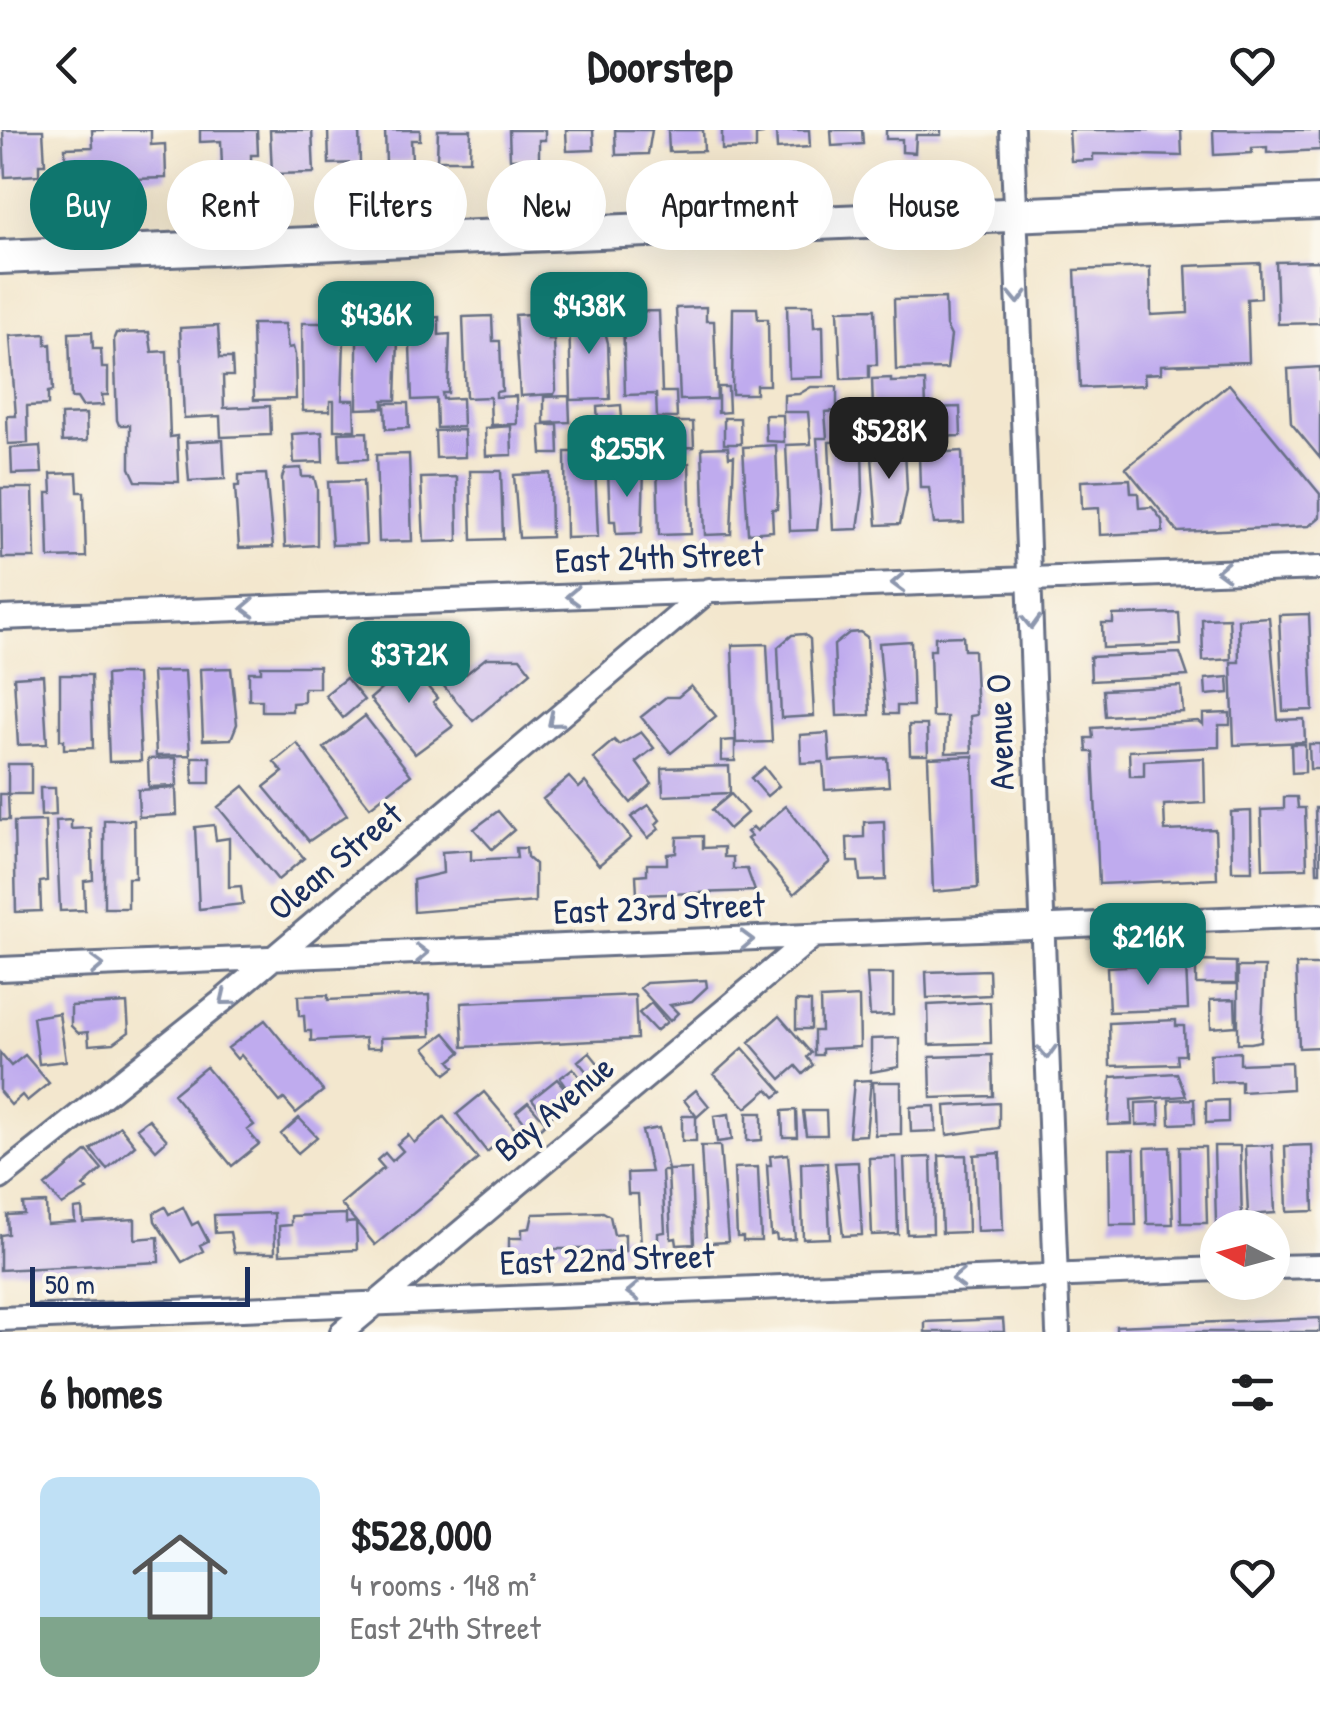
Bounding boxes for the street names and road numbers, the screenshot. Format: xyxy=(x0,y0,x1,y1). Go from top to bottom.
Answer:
street label: East 24th Street xyxy=(554,529,765,584)
street label: Avenue O xyxy=(974,673,1025,791)
street label: Olean Street xyxy=(258,790,412,931)
street label: East 23rd Street xyxy=(552,880,766,935)
street label: Bay Avenue xyxy=(484,1044,624,1172)
street label: East 22nd Street xyxy=(499,1231,716,1286)

